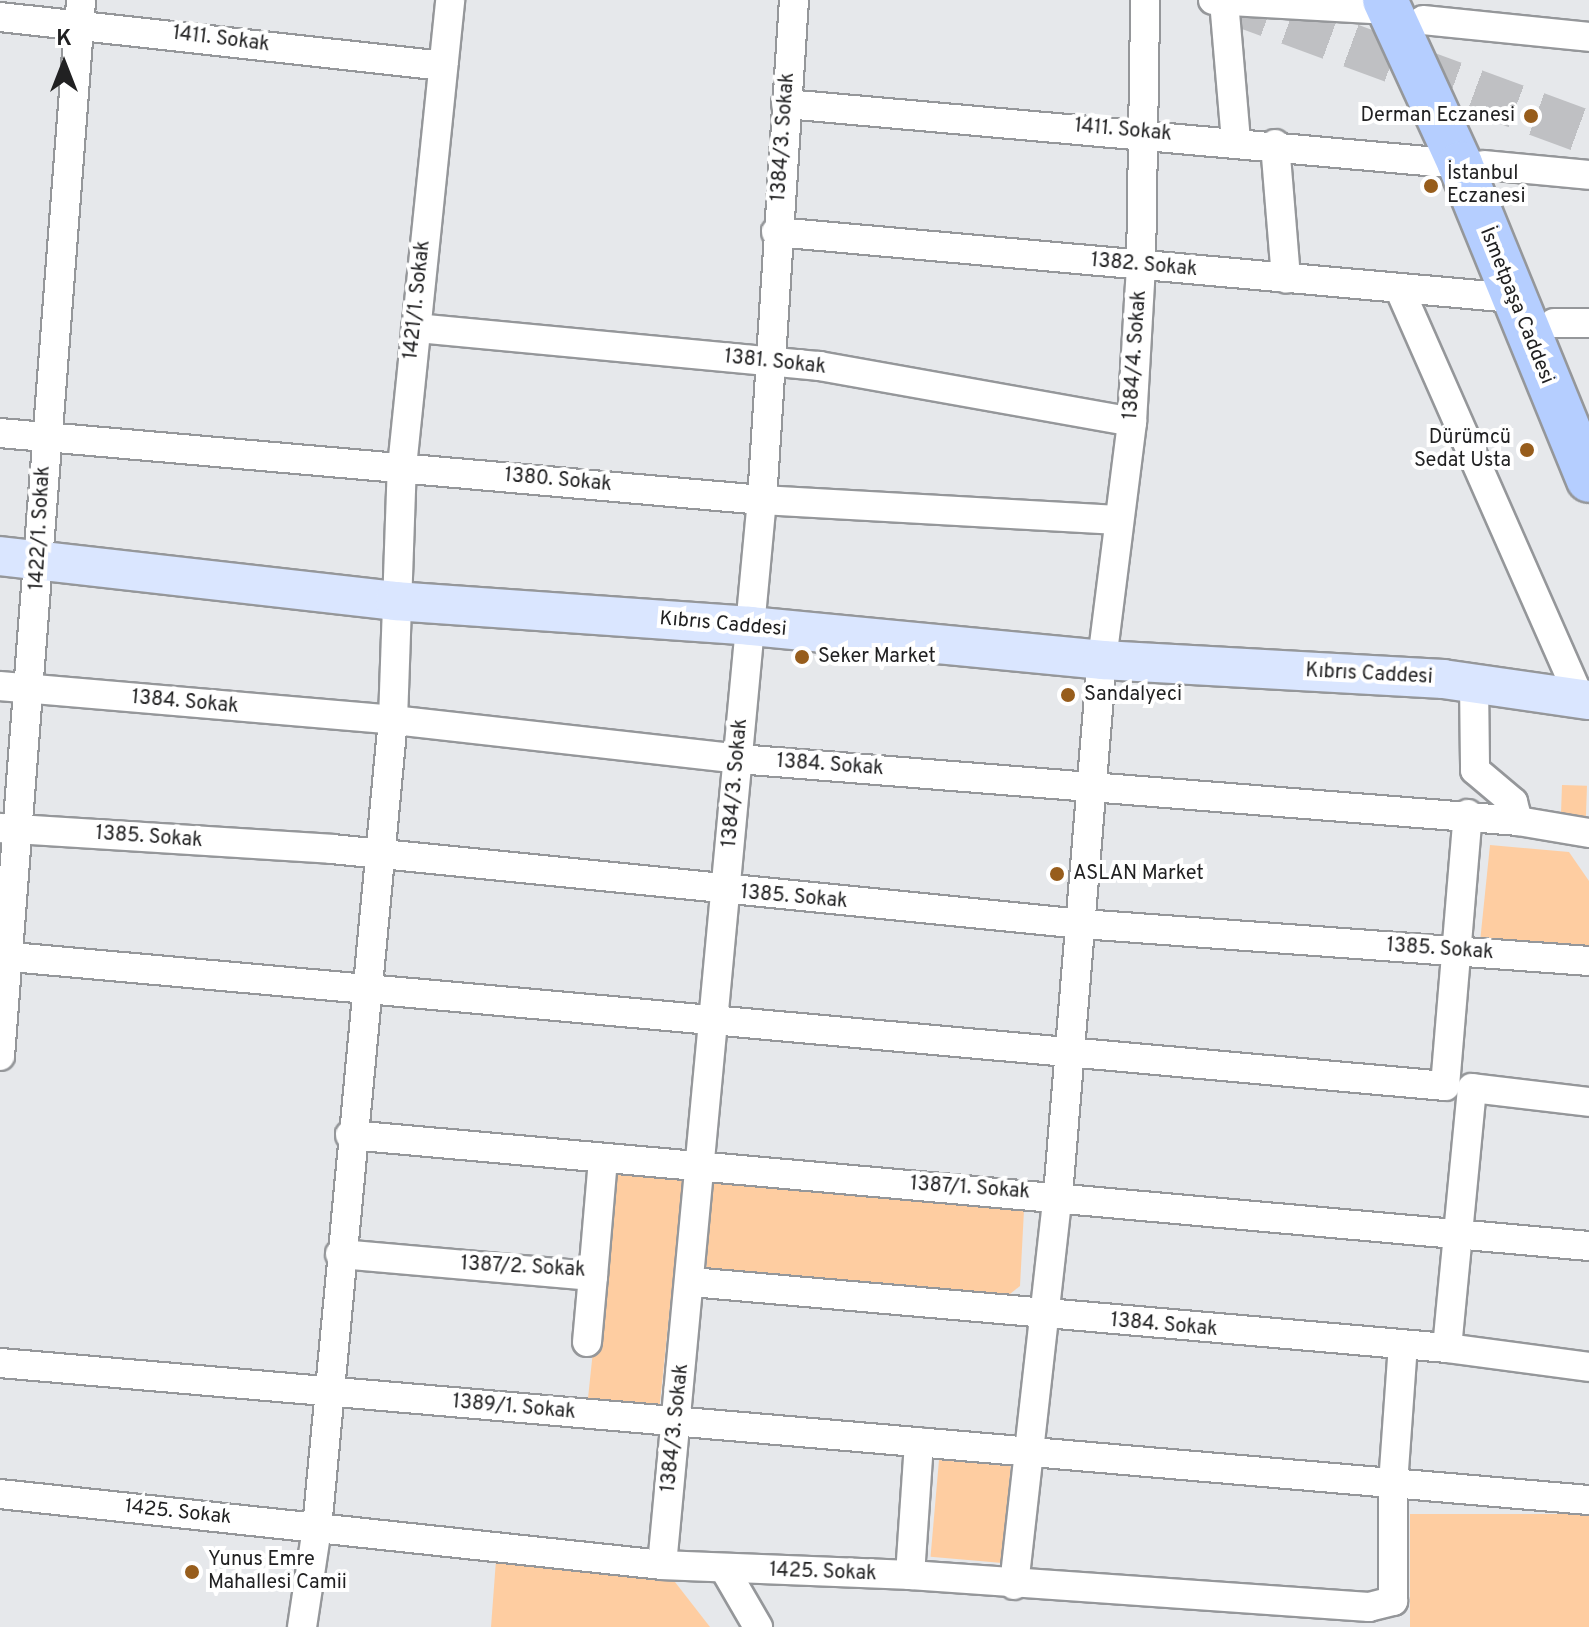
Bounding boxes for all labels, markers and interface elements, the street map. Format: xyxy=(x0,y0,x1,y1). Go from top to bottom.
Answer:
street label: 1411. Sokak xyxy=(171,22,271,58)
north arrow xyxy=(24,24,104,104)
text: K xyxy=(56,26,72,53)
street label: 1384/3. Sokak xyxy=(768,72,800,202)
place label: Derman Eczanesi xyxy=(1361,104,1515,128)
marker: Derman Eczanesi xyxy=(1522,107,1540,125)
street label: 1411. Sokak xyxy=(1073,115,1173,147)
place label: İstanbul Eczanesi xyxy=(1447,162,1526,209)
marker: İstanbul Eczanesi xyxy=(1422,177,1440,195)
street label: İsmetpaşa Caddesi xyxy=(1474,224,1558,388)
street label: 1421/1. Sokak xyxy=(400,239,436,361)
street label: 1382. Sokak xyxy=(1090,249,1198,283)
street label: 1384/4. Sokak xyxy=(1120,290,1152,420)
street label: 1381. Sokak xyxy=(723,346,827,380)
place label: Dürümcü Sedat Usta xyxy=(1414,426,1511,473)
marker: Dürümcü Sedat Usta xyxy=(1518,441,1536,459)
street label: 1380. Sokak xyxy=(503,464,613,498)
street label: 1422/1. Sokak xyxy=(26,465,56,591)
street label: Kıbrıs Caddesi xyxy=(658,607,788,643)
place label: Seker Market xyxy=(818,645,936,669)
marker: Seker Market xyxy=(793,648,811,666)
street label: Kıbrıs Caddesi xyxy=(1305,660,1433,690)
place label: Sandalyeci xyxy=(1084,683,1182,707)
street label: 1384. Sokak xyxy=(130,686,240,720)
marker: Sandalyeci xyxy=(1059,686,1077,704)
street label: 1384/3. Sokak xyxy=(718,718,754,848)
street label: 1384. Sokak xyxy=(776,750,884,782)
street label: 1385. Sokak xyxy=(95,822,203,854)
place label: ASLAN Market xyxy=(1073,862,1204,886)
marker: ASLAN Market xyxy=(1048,865,1066,883)
street label: 1385. Sokak xyxy=(739,881,849,915)
street label: 1385. Sokak xyxy=(1386,934,1494,966)
street label: 1387/1. Sokak xyxy=(909,1173,1031,1205)
street label: 1387/2. Sokak xyxy=(460,1253,586,1283)
street label: 1384. Sokak xyxy=(1109,1309,1219,1343)
street label: 1384/3. Sokak xyxy=(657,1363,695,1493)
street label: 1389/1. Sokak xyxy=(451,1391,577,1425)
street label: 1425. Sokak xyxy=(123,1495,233,1531)
place label: Yunus Emre Mahallesi Camii xyxy=(208,1548,347,1595)
street label: 1425. Sokak xyxy=(769,1559,877,1587)
marker: Yunus Emre Mahallesi Camii xyxy=(183,1563,201,1581)

